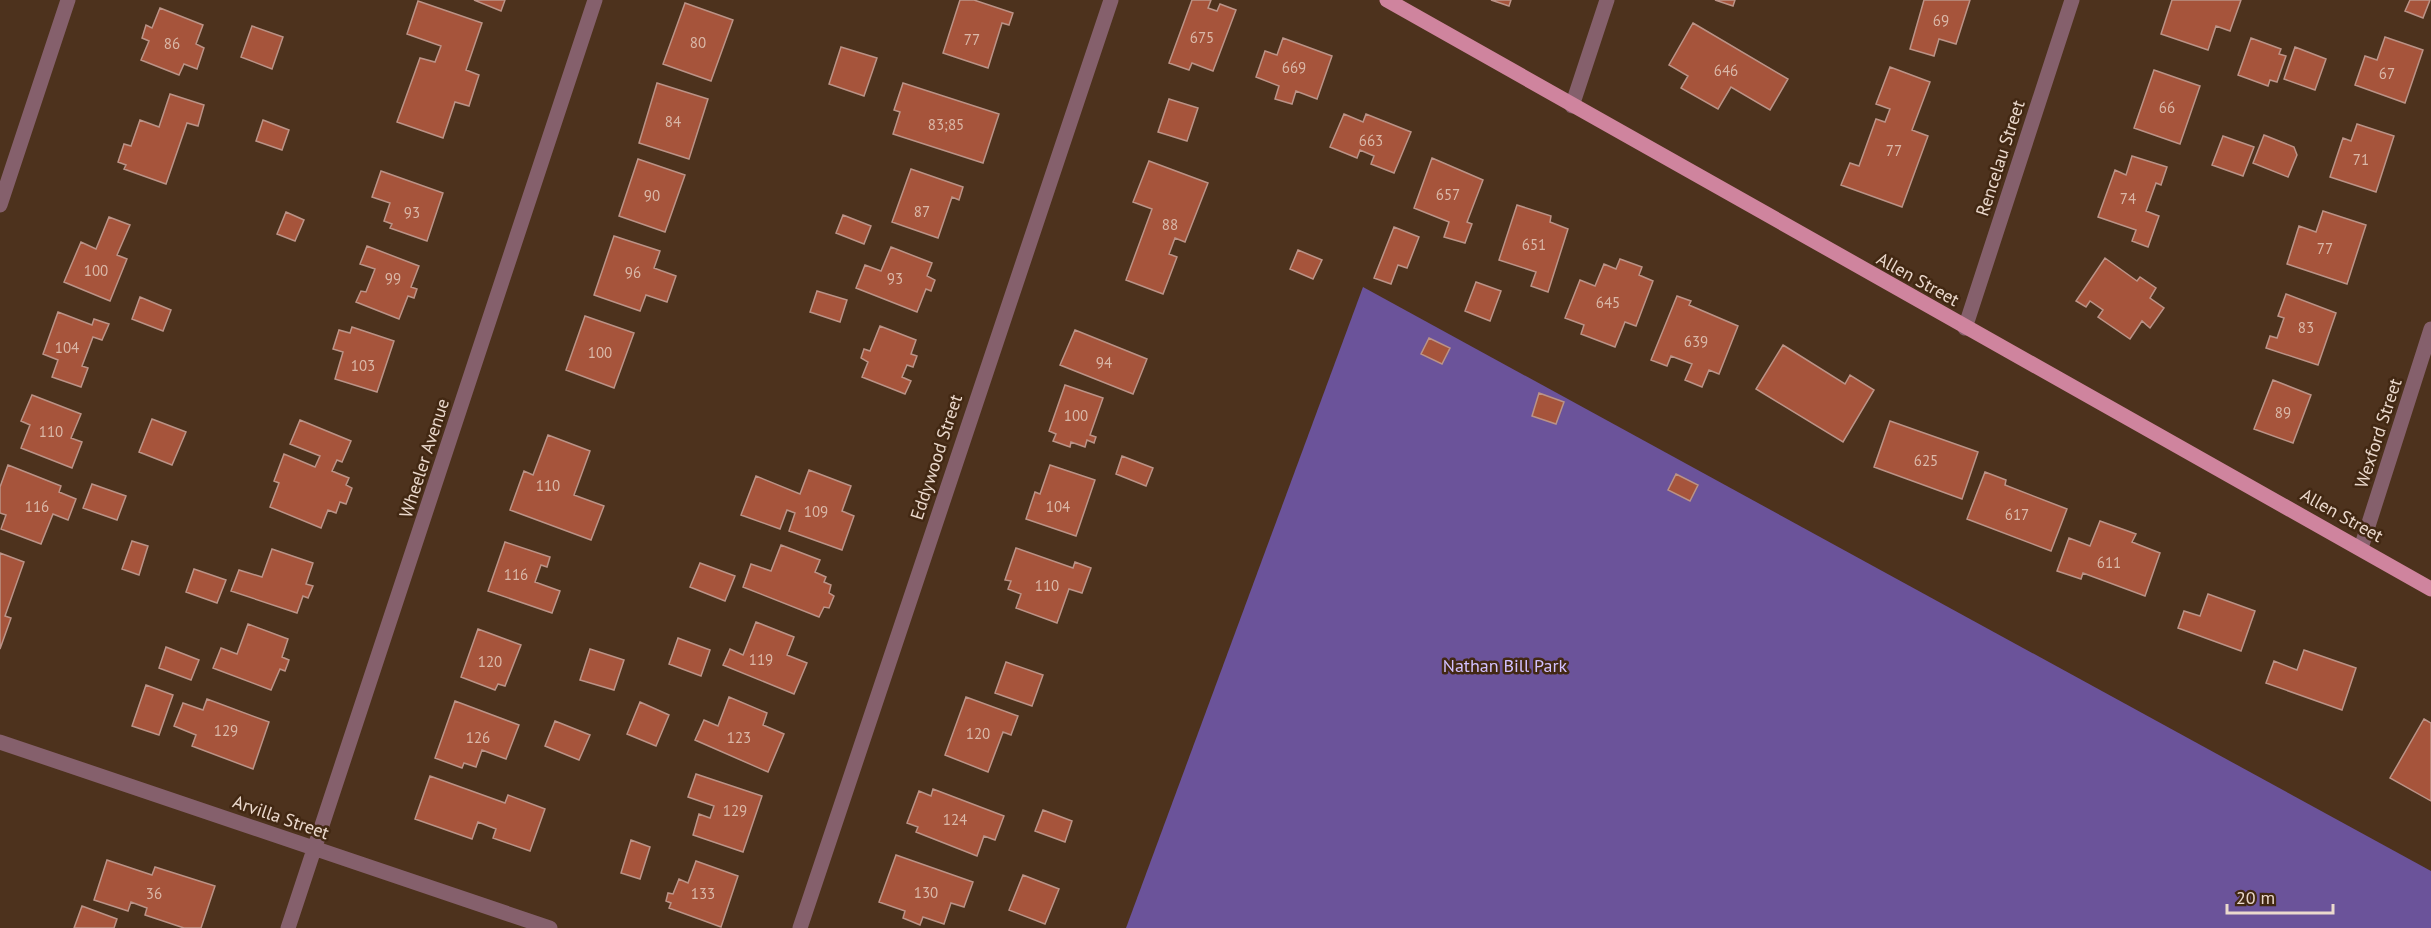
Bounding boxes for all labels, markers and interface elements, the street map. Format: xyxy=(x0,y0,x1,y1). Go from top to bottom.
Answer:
house number: 69 xyxy=(1933,11,1949,30)
house number: 675 xyxy=(1190,28,1214,47)
house number: 77 xyxy=(964,30,980,49)
house number: 80 xyxy=(690,33,706,52)
house number: 86 xyxy=(164,34,180,53)
house number: 669 xyxy=(1282,58,1306,77)
house number: 646 xyxy=(1714,61,1738,80)
house number: 67 xyxy=(2379,64,2395,83)
street label: Rencelau Street xyxy=(1970,97,2030,219)
house number: 66 xyxy=(2159,98,2175,117)
house number: 84 xyxy=(665,112,681,131)
house number: 83;85 xyxy=(928,115,964,134)
house number: 663 xyxy=(1359,131,1383,150)
house number: 77 xyxy=(1886,141,1902,160)
house number: 71 xyxy=(2353,150,2369,169)
house number: 657 xyxy=(1436,185,1460,204)
house number: 90 xyxy=(644,186,660,205)
house number: 74 xyxy=(2120,189,2136,208)
house number: 87 xyxy=(914,202,930,221)
house number: 93 xyxy=(404,203,420,222)
house number: 88 xyxy=(1162,215,1178,234)
house number: 651 xyxy=(1522,235,1546,254)
house number: 77 xyxy=(2317,239,2333,258)
street label: Allen Street xyxy=(1873,247,1963,311)
house number: 100 xyxy=(84,261,108,280)
house number: 96 xyxy=(625,263,641,282)
house number: 99 xyxy=(385,269,401,288)
house number: 93 xyxy=(887,269,903,288)
house number: 645 xyxy=(1596,293,1620,312)
house number: 83 xyxy=(2298,318,2314,337)
house number: 639 xyxy=(1684,332,1708,351)
house number: 104 xyxy=(55,338,79,357)
house number: 100 xyxy=(588,343,612,362)
house number: 94 xyxy=(1096,353,1112,372)
house number: 103 xyxy=(351,356,375,375)
street label: Wexford Street xyxy=(2349,375,2407,491)
street label: Eddywood Street xyxy=(905,391,967,523)
street label: Wheeler Avenue xyxy=(394,396,454,520)
house number: 89 xyxy=(2275,403,2291,422)
house number: 100 xyxy=(1064,406,1088,425)
house number: 110 xyxy=(39,422,63,441)
house number: 625 xyxy=(1914,451,1938,470)
house number: 110 xyxy=(536,476,560,495)
street label: Allen Street xyxy=(2297,483,2387,547)
house number: 116 xyxy=(25,497,49,516)
house number: 104 xyxy=(1046,497,1070,516)
house number: 109 xyxy=(804,502,828,521)
house number: 617 xyxy=(2005,505,2029,524)
house number: 611 xyxy=(2097,553,2121,572)
house number: 116 xyxy=(504,565,528,584)
house number: 110 xyxy=(1035,576,1059,595)
house number: 119 xyxy=(749,650,773,669)
house number: 120 xyxy=(478,652,502,671)
park label: Nathan Bill Park xyxy=(1443,654,1568,677)
house number: 129 xyxy=(214,721,238,740)
house number: 120 xyxy=(966,724,990,743)
house number: 126 xyxy=(466,728,490,747)
house number: 123 xyxy=(727,728,751,747)
street label: Arvilla Street xyxy=(230,790,332,844)
house number: 129 xyxy=(723,801,747,820)
house number: 124 xyxy=(943,810,967,829)
scale bar xyxy=(2227,877,2334,915)
house number: 130 xyxy=(914,883,938,902)
house number: 36 xyxy=(146,884,162,903)
house number: 133 xyxy=(691,884,715,903)
text: 20 m xyxy=(2236,886,2275,909)

